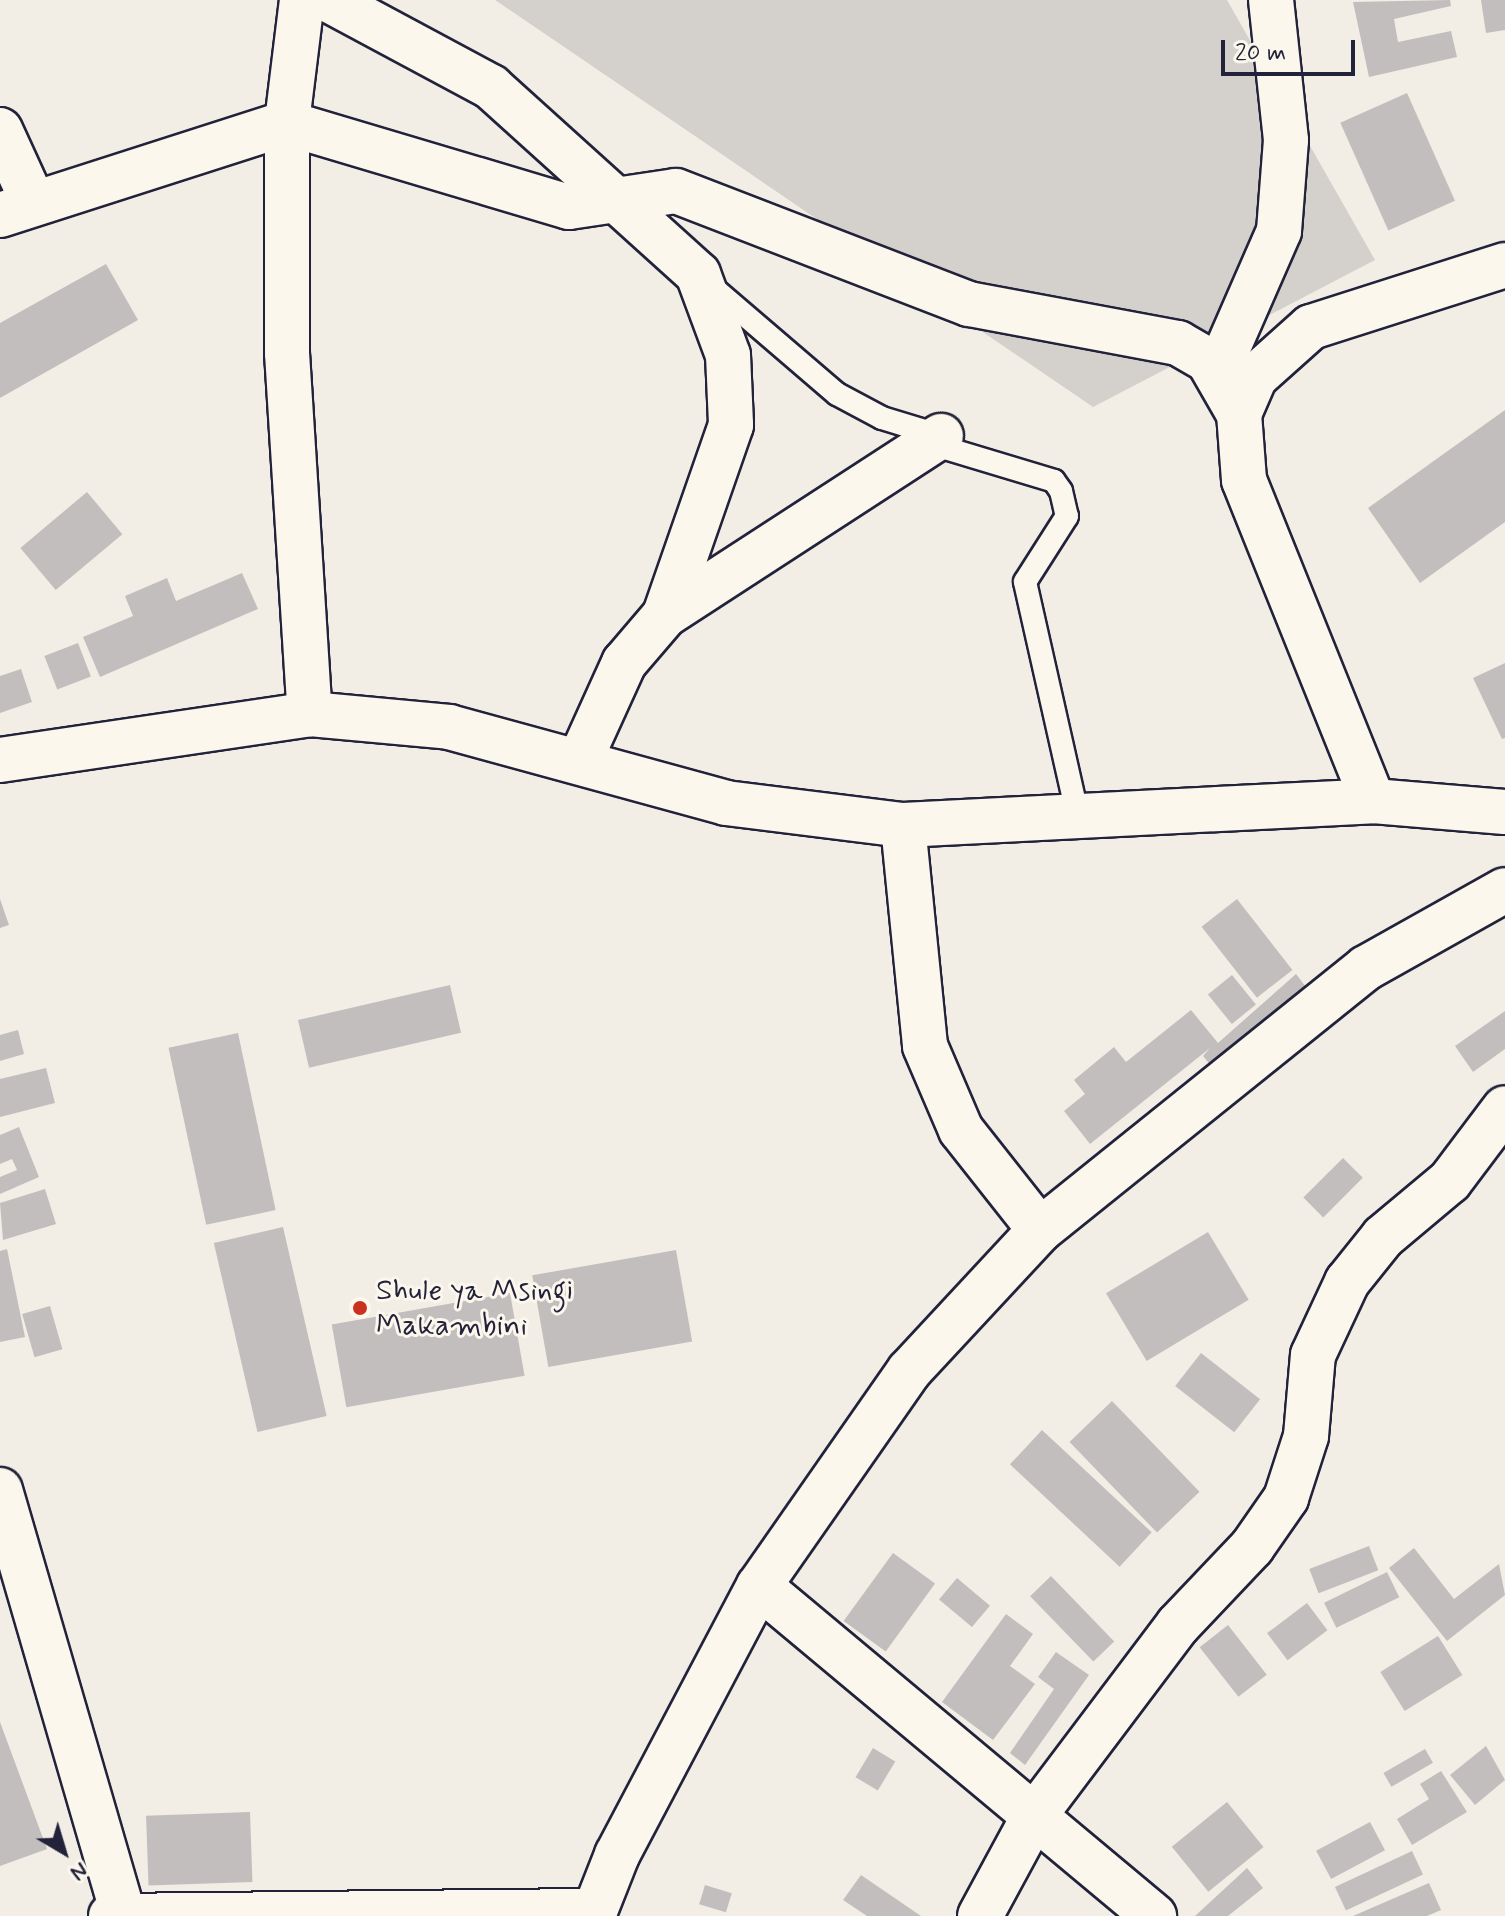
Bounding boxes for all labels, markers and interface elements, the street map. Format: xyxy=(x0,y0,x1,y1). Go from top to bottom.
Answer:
scale bar xyxy=(1225,24,1359,74)
text: 20 m xyxy=(1235,38,1286,69)
place label: Shule ya Msingi Makambini xyxy=(376,1273,578,1344)
marker: Shule ya Msingi Makambini xyxy=(351,1299,369,1317)
north arrow xyxy=(24,1812,104,1892)
text: N xyxy=(64,1855,93,1886)

